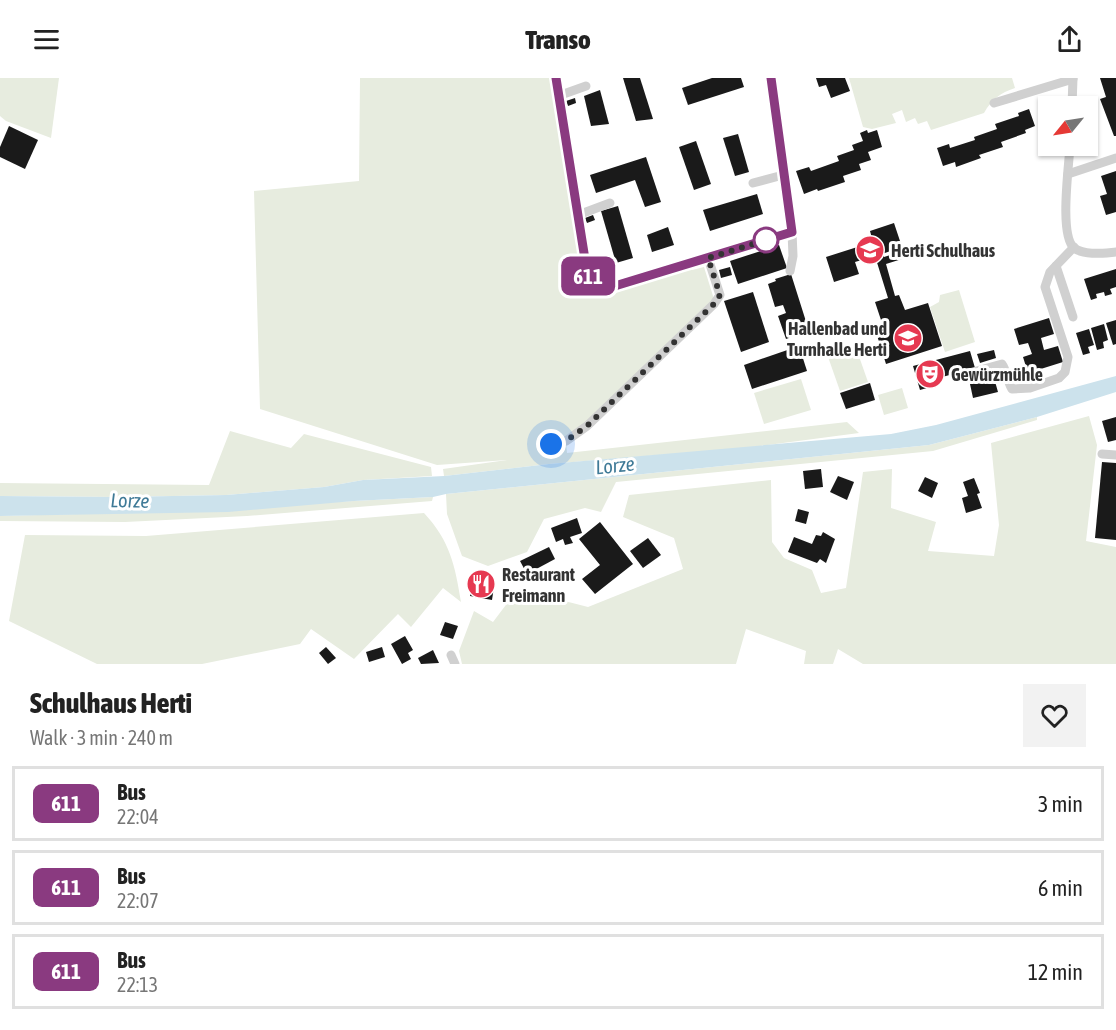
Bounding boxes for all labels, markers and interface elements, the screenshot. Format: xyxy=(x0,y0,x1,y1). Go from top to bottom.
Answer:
icon: menu xyxy=(30,23,63,56)
icon: share xyxy=(1053,23,1086,56)
text: Transo xyxy=(525,24,591,55)
north arrow xyxy=(1038,96,1098,156)
map controls xyxy=(1038,96,1098,156)
unlabelled marker xyxy=(753,227,779,253)
school or university icon: Herti Schulhaus xyxy=(854,234,886,266)
place label: Herti Schulhaus xyxy=(891,240,996,261)
line badge: 611 xyxy=(554,256,622,296)
text: 611 xyxy=(573,264,603,288)
place label: Hallenbad und Turnhalle Herti xyxy=(787,318,887,360)
school or university icon: Hallenbad und Turnhalle Herti xyxy=(892,322,924,354)
theatre icon: Gewürzmühle xyxy=(914,358,946,390)
place label: Gewürzmühle xyxy=(951,364,1043,385)
your location xyxy=(536,429,566,459)
water label: Lorze xyxy=(594,452,636,478)
water label: Lorze xyxy=(110,488,150,512)
place label: Restaurant Freimann xyxy=(502,564,576,606)
restaurant icon: Restaurant Freimann xyxy=(465,568,497,600)
button: heart xyxy=(1023,684,1086,747)
text: Schulhaus Herti xyxy=(30,687,192,719)
text: Walk · 3 min · 240 m xyxy=(30,726,173,749)
text: Bus xyxy=(117,779,146,805)
text: 611 xyxy=(51,791,81,815)
text: 3 min xyxy=(1038,791,1083,817)
text: 22:04 xyxy=(117,805,159,828)
text: Bus xyxy=(117,863,146,889)
text: 611 xyxy=(51,875,81,899)
text: 6 min xyxy=(1038,875,1083,901)
text: 22:07 xyxy=(117,889,159,912)
text: Bus xyxy=(117,947,146,973)
text: 611 xyxy=(51,959,81,983)
text: 12 min xyxy=(1028,959,1083,985)
text: 22:13 xyxy=(117,973,158,996)

